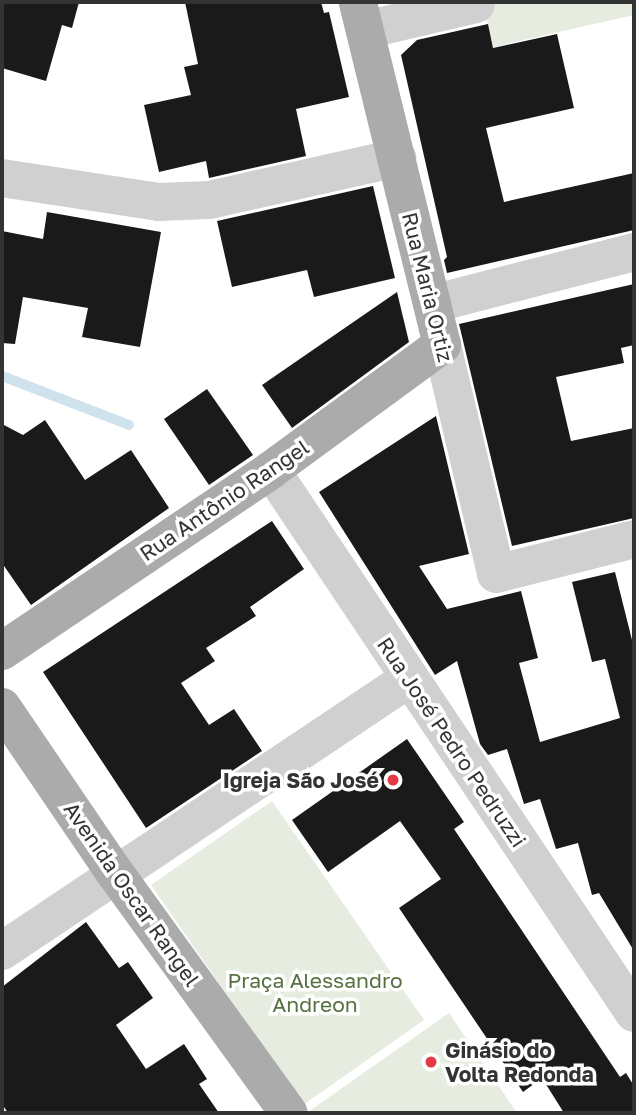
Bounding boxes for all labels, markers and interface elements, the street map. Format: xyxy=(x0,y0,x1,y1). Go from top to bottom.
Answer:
street label: Rua Maria Ortiz xyxy=(397,210,459,364)
street label: Rua Antônio Rangel xyxy=(135,434,313,566)
street label: Rua José Pedro Pedruzzi xyxy=(372,632,532,852)
place label: Igreja São José xyxy=(223,767,379,793)
marker: Igreja São José xyxy=(385,772,401,788)
street label: Avenida Oscar Rangel xyxy=(59,797,205,991)
park label: Praça Alessandro Andreon xyxy=(227,967,403,1017)
place label: Ginásio do Volta Redonda xyxy=(445,1037,594,1087)
marker: Ginásio do Volta Redonda xyxy=(423,1054,439,1070)

